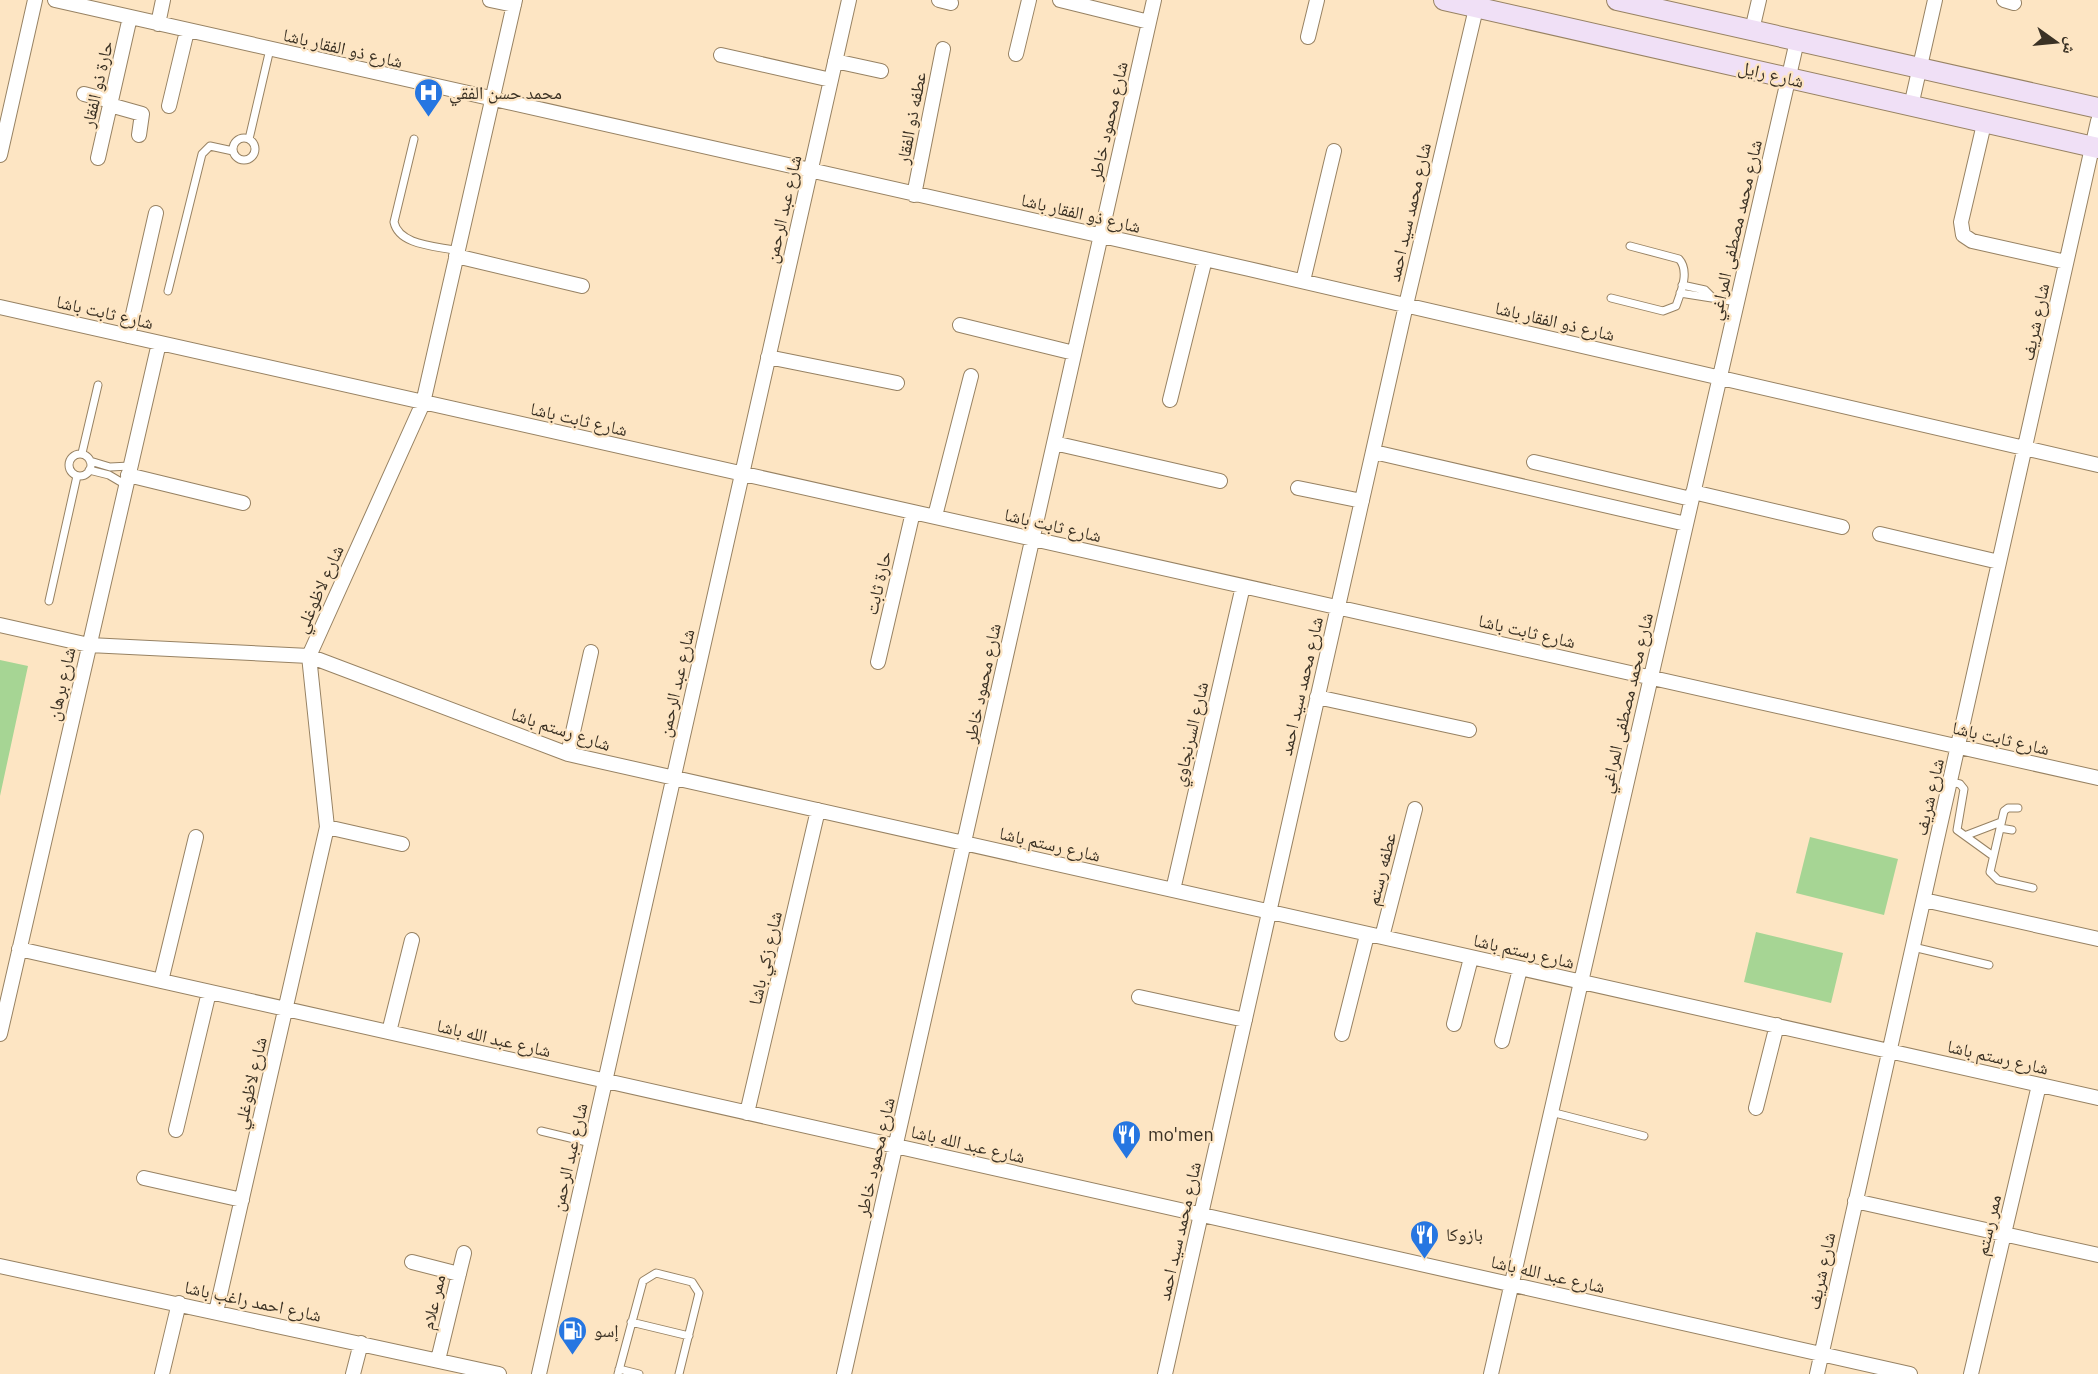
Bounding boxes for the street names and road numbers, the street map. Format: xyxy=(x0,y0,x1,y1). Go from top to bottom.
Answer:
street label: شارع ذو الفقار باشا xyxy=(281,23,405,73)
street label: حارة ذو الفقار xyxy=(76,38,118,131)
street label: شارع رايل xyxy=(1736,55,1806,93)
street label: شارع محمود خاطر xyxy=(1083,59,1133,184)
street label: عطفه ذو الفقار xyxy=(891,70,931,167)
street label: شارع محمد مصطفى المراغي xyxy=(1703,138,1770,323)
street label: شارع محمد سيد احمد xyxy=(1382,140,1436,284)
street label: شارع عبد الرحمن xyxy=(759,153,807,265)
street label: شارع ذو الفقار باشا xyxy=(1019,188,1143,238)
street label: شارع شريف xyxy=(2016,281,2054,363)
street label: شارع ثابت باشا xyxy=(54,290,156,334)
street label: شارع ذو الفقار باشا xyxy=(1493,296,1617,346)
street label: شارع ثابت باشا xyxy=(528,397,630,441)
street label: شارع ثابت باشا xyxy=(1002,503,1104,547)
street label: شارع لاظوغلي xyxy=(289,541,352,638)
street label: حارة ثابت xyxy=(859,549,897,617)
street label: شارع ثابت باشا xyxy=(1476,609,1578,653)
street label: شارع محمد مصطفى المراغي xyxy=(1594,611,1661,796)
street label: شارع محمد سيد احمد xyxy=(1274,614,1328,758)
street label: شارع محمود خاطر xyxy=(958,621,1006,746)
street label: شارع عبد الرحمن xyxy=(652,627,700,739)
street label: شارع برهان xyxy=(41,645,81,723)
street label: شارع السرنجاوي xyxy=(1167,679,1217,789)
street label: شارع رستم باشا xyxy=(508,702,614,757)
street label: شارع ثابت باشا xyxy=(1950,716,2052,760)
street label: شارع شريف xyxy=(1909,756,1949,838)
street label: شارع رستم باشا xyxy=(997,821,1103,868)
street label: عطفه رستم xyxy=(1361,830,1402,908)
street label: شارع زكي باشا xyxy=(743,909,790,1008)
street label: شارع رستم باشا xyxy=(1471,928,1577,975)
street label: شارع عبد الله باشا xyxy=(435,1014,553,1062)
street label: شارع رستم باشا xyxy=(1945,1034,2051,1081)
street label: شارع لاظوغلي xyxy=(228,1035,275,1132)
street label: شارع محمود خاطر xyxy=(850,1095,900,1220)
street label: شارع عبد الرحمن xyxy=(545,1101,593,1213)
street label: شارع عبد الله باشا xyxy=(909,1120,1027,1168)
street label: شارع محمد سيد احمد xyxy=(1152,1159,1206,1303)
street label: ممر رستم xyxy=(1970,1192,2007,1258)
street label: شارع شريف xyxy=(1802,1230,1840,1312)
street label: شارع عبد الله باشا xyxy=(1489,1250,1607,1298)
street label: ممر علام xyxy=(415,1272,451,1332)
street label: شارع احمد راغب باشا xyxy=(182,1275,324,1327)

